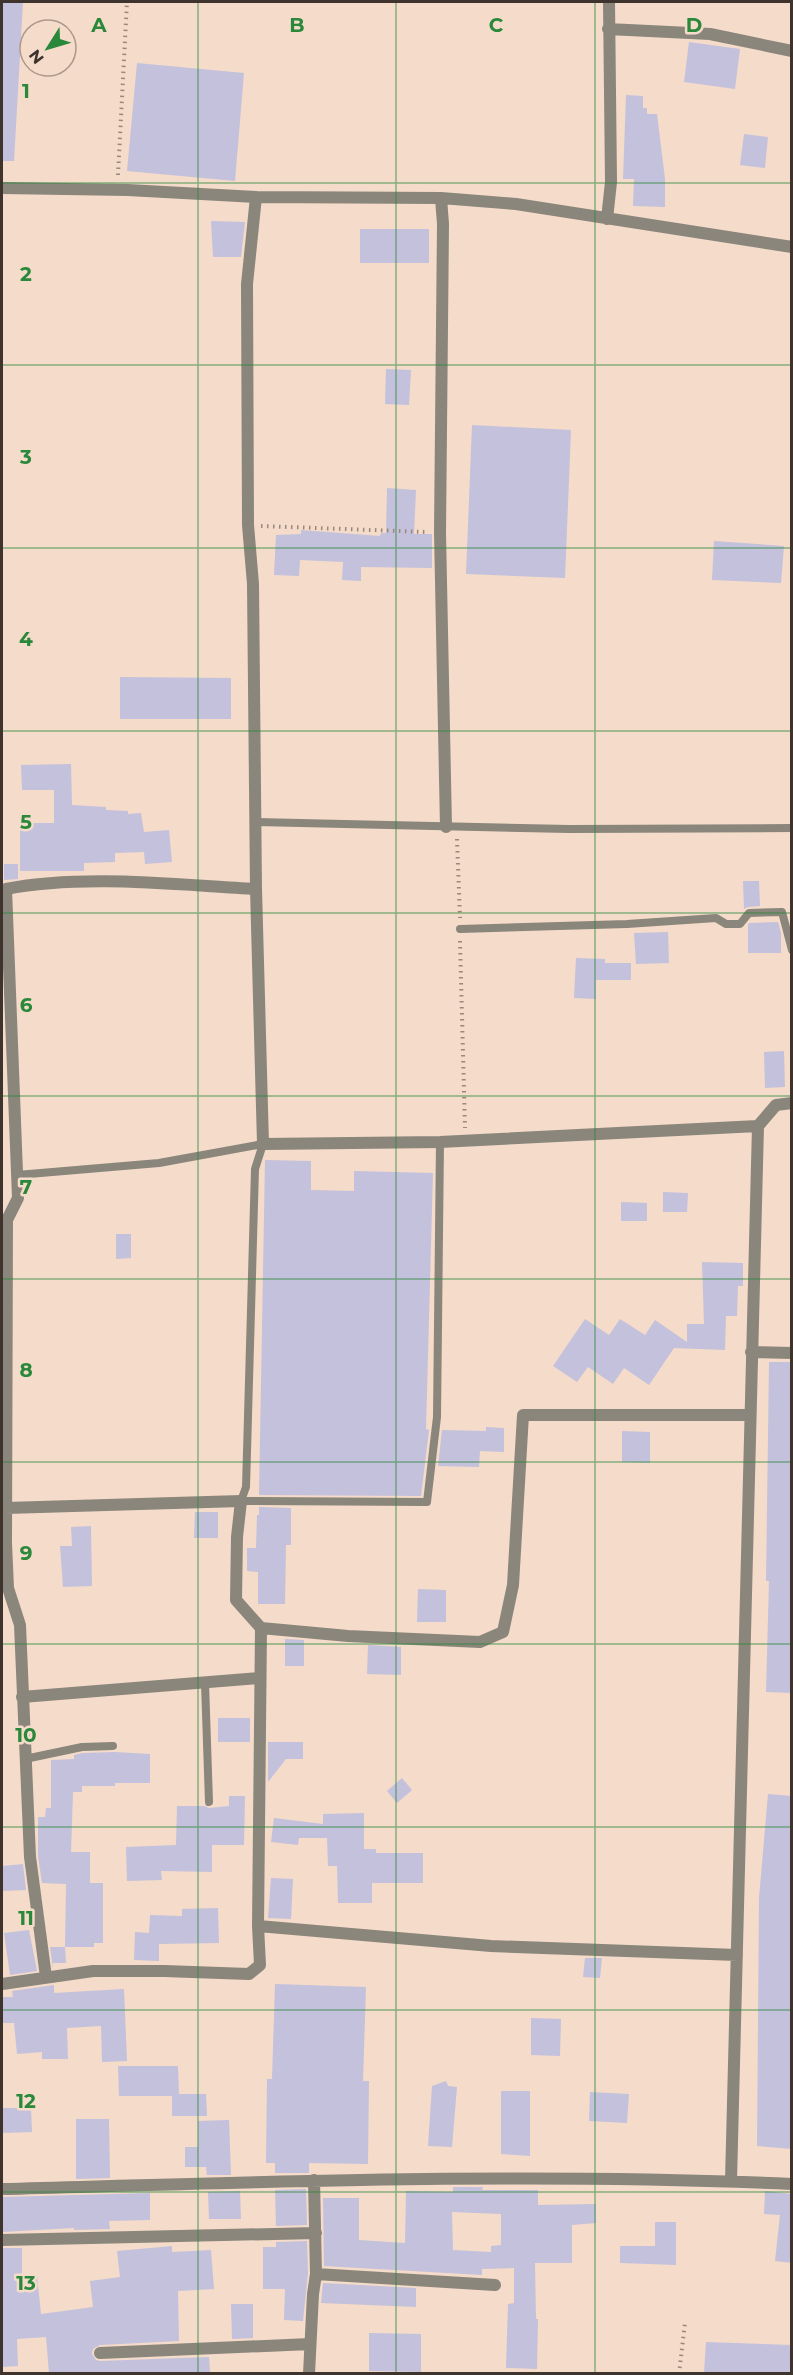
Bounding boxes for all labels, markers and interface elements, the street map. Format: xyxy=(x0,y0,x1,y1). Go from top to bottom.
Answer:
text: A xyxy=(90,13,107,37)
text: B xyxy=(289,13,305,37)
text: C xyxy=(489,13,504,37)
text: D xyxy=(686,13,702,37)
north arrow xyxy=(18,18,78,78)
text: N xyxy=(25,46,48,68)
text: 1 xyxy=(22,79,30,103)
text: 2 xyxy=(20,262,32,286)
text: 3 xyxy=(19,445,32,469)
text: 4 xyxy=(19,627,33,651)
text: 5 xyxy=(20,810,32,834)
text: 6 xyxy=(20,993,33,1017)
text: 7 xyxy=(20,1175,32,1199)
text: 8 xyxy=(19,1358,33,1382)
text: 9 xyxy=(20,1541,32,1565)
text: 10 xyxy=(15,1723,37,1747)
text: 11 xyxy=(18,1906,34,1930)
text: 12 xyxy=(16,2089,36,2113)
text: 13 xyxy=(16,2271,36,2295)

